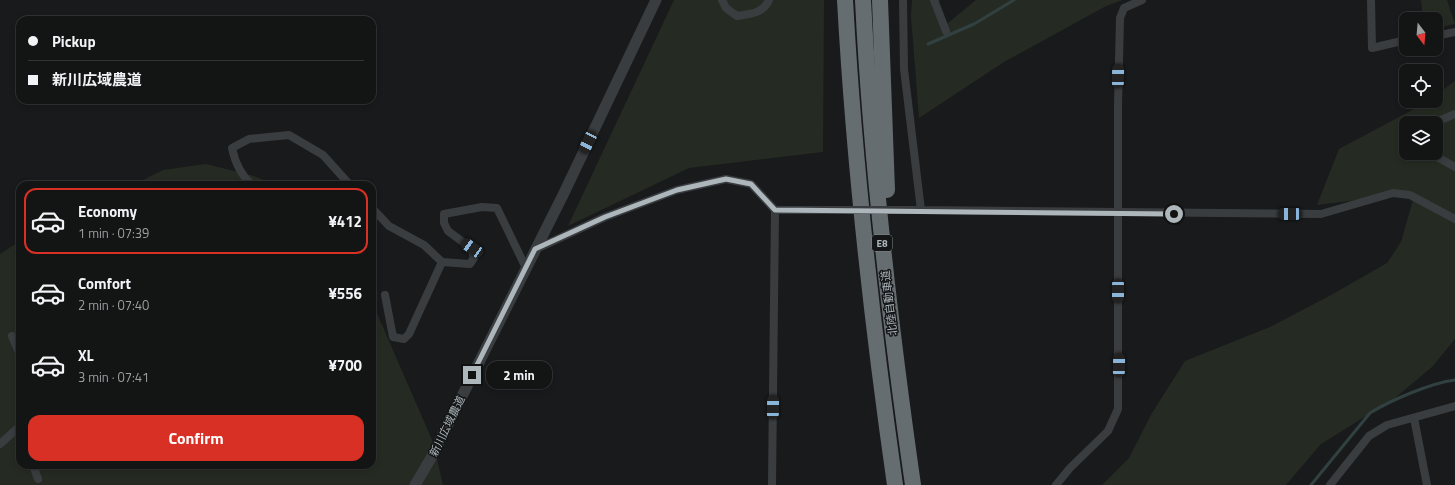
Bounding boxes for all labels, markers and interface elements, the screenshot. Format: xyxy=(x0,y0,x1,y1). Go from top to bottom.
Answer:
north arrow xyxy=(1399,12,1443,56)
map controls xyxy=(1399,12,1443,160)
text: Pickup xyxy=(52,30,96,53)
car xyxy=(1112,64,1124,88)
button: locate xyxy=(1399,64,1443,108)
text: 新川広域農道 xyxy=(52,68,142,91)
button: layers xyxy=(1399,116,1443,160)
car xyxy=(577,129,599,155)
text: Economy xyxy=(78,200,137,223)
icon: car xyxy=(30,203,66,239)
route start xyxy=(1165,205,1183,223)
car xyxy=(1278,208,1302,220)
text: ¥412 xyxy=(328,210,362,233)
text: 1 min · 07:39 xyxy=(78,223,149,243)
road number: E8 xyxy=(872,235,892,251)
car xyxy=(459,236,485,260)
street label: 北陸自動車道 xyxy=(877,269,901,337)
text: Comfort xyxy=(78,272,131,295)
icon: car xyxy=(30,275,66,311)
car xyxy=(1112,279,1124,303)
text: ¥556 xyxy=(328,282,362,305)
text: 2 min · 07:40 xyxy=(78,295,149,315)
text: XL xyxy=(78,344,94,367)
icon: car xyxy=(30,347,66,383)
car xyxy=(1113,353,1125,377)
text: ¥700 xyxy=(328,354,362,377)
callout: 2 min xyxy=(486,361,552,389)
text: 2 min xyxy=(503,365,535,385)
route end xyxy=(463,366,481,384)
text: 3 min · 07:41 xyxy=(78,367,149,387)
street label: 新川広域農道 xyxy=(425,393,469,459)
car xyxy=(767,395,779,419)
button: Confirm xyxy=(28,415,364,461)

